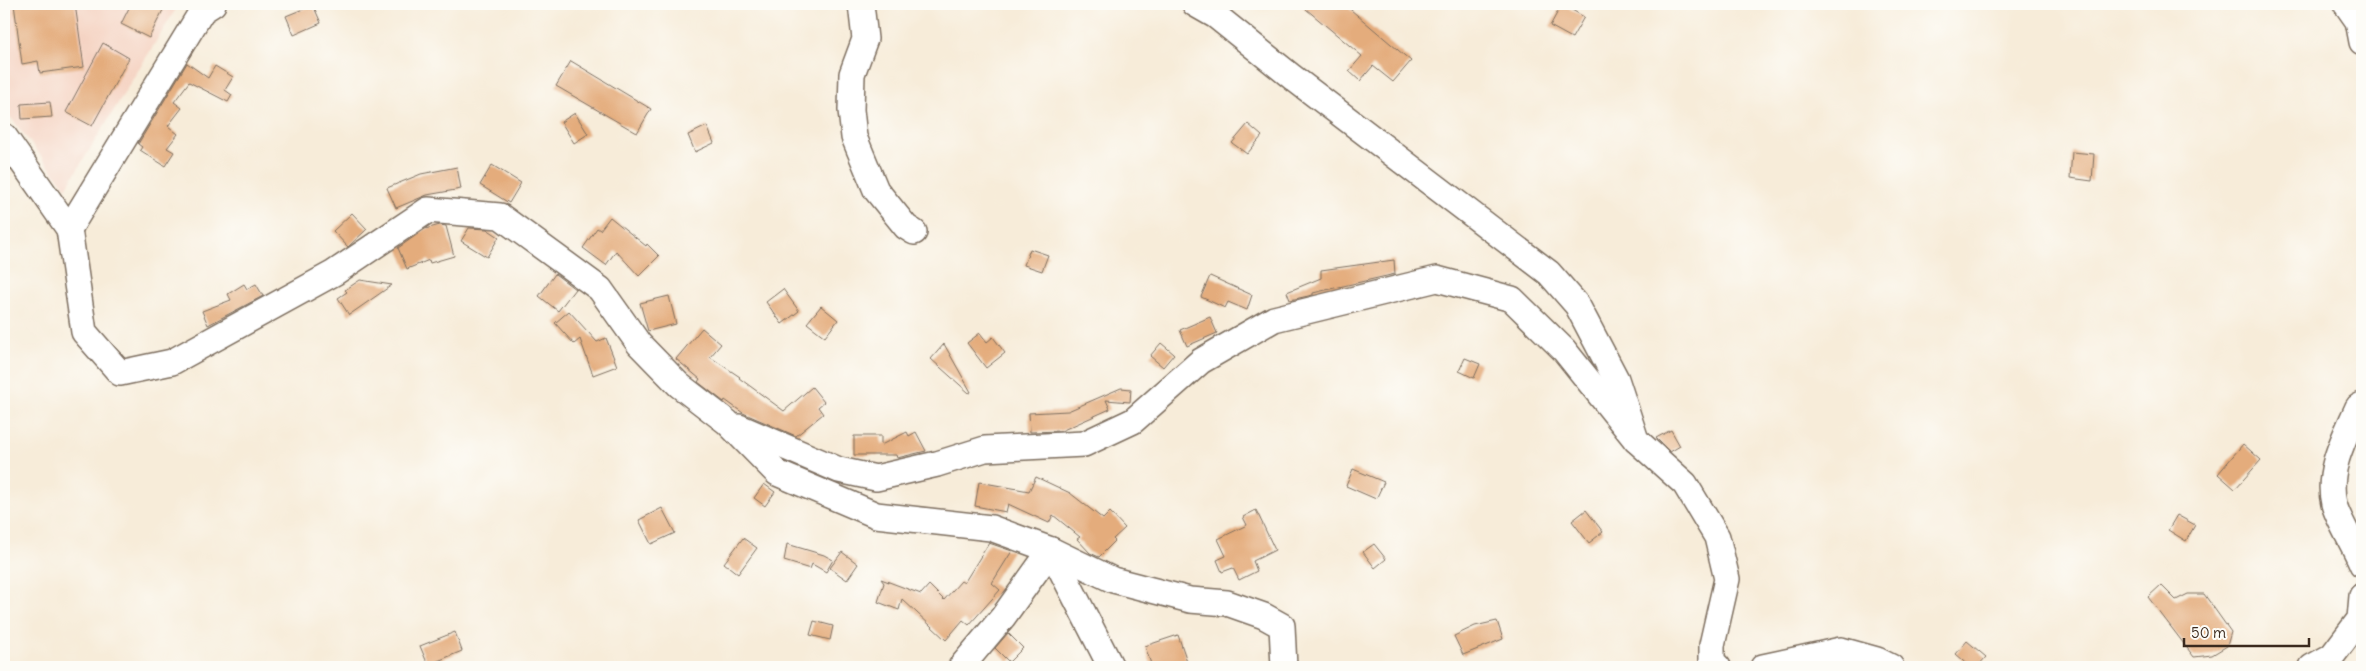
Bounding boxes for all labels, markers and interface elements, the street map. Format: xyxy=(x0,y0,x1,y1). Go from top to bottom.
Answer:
scale bar xyxy=(2184,616,2308,648)
text: 50 m xyxy=(2191,623,2226,642)

